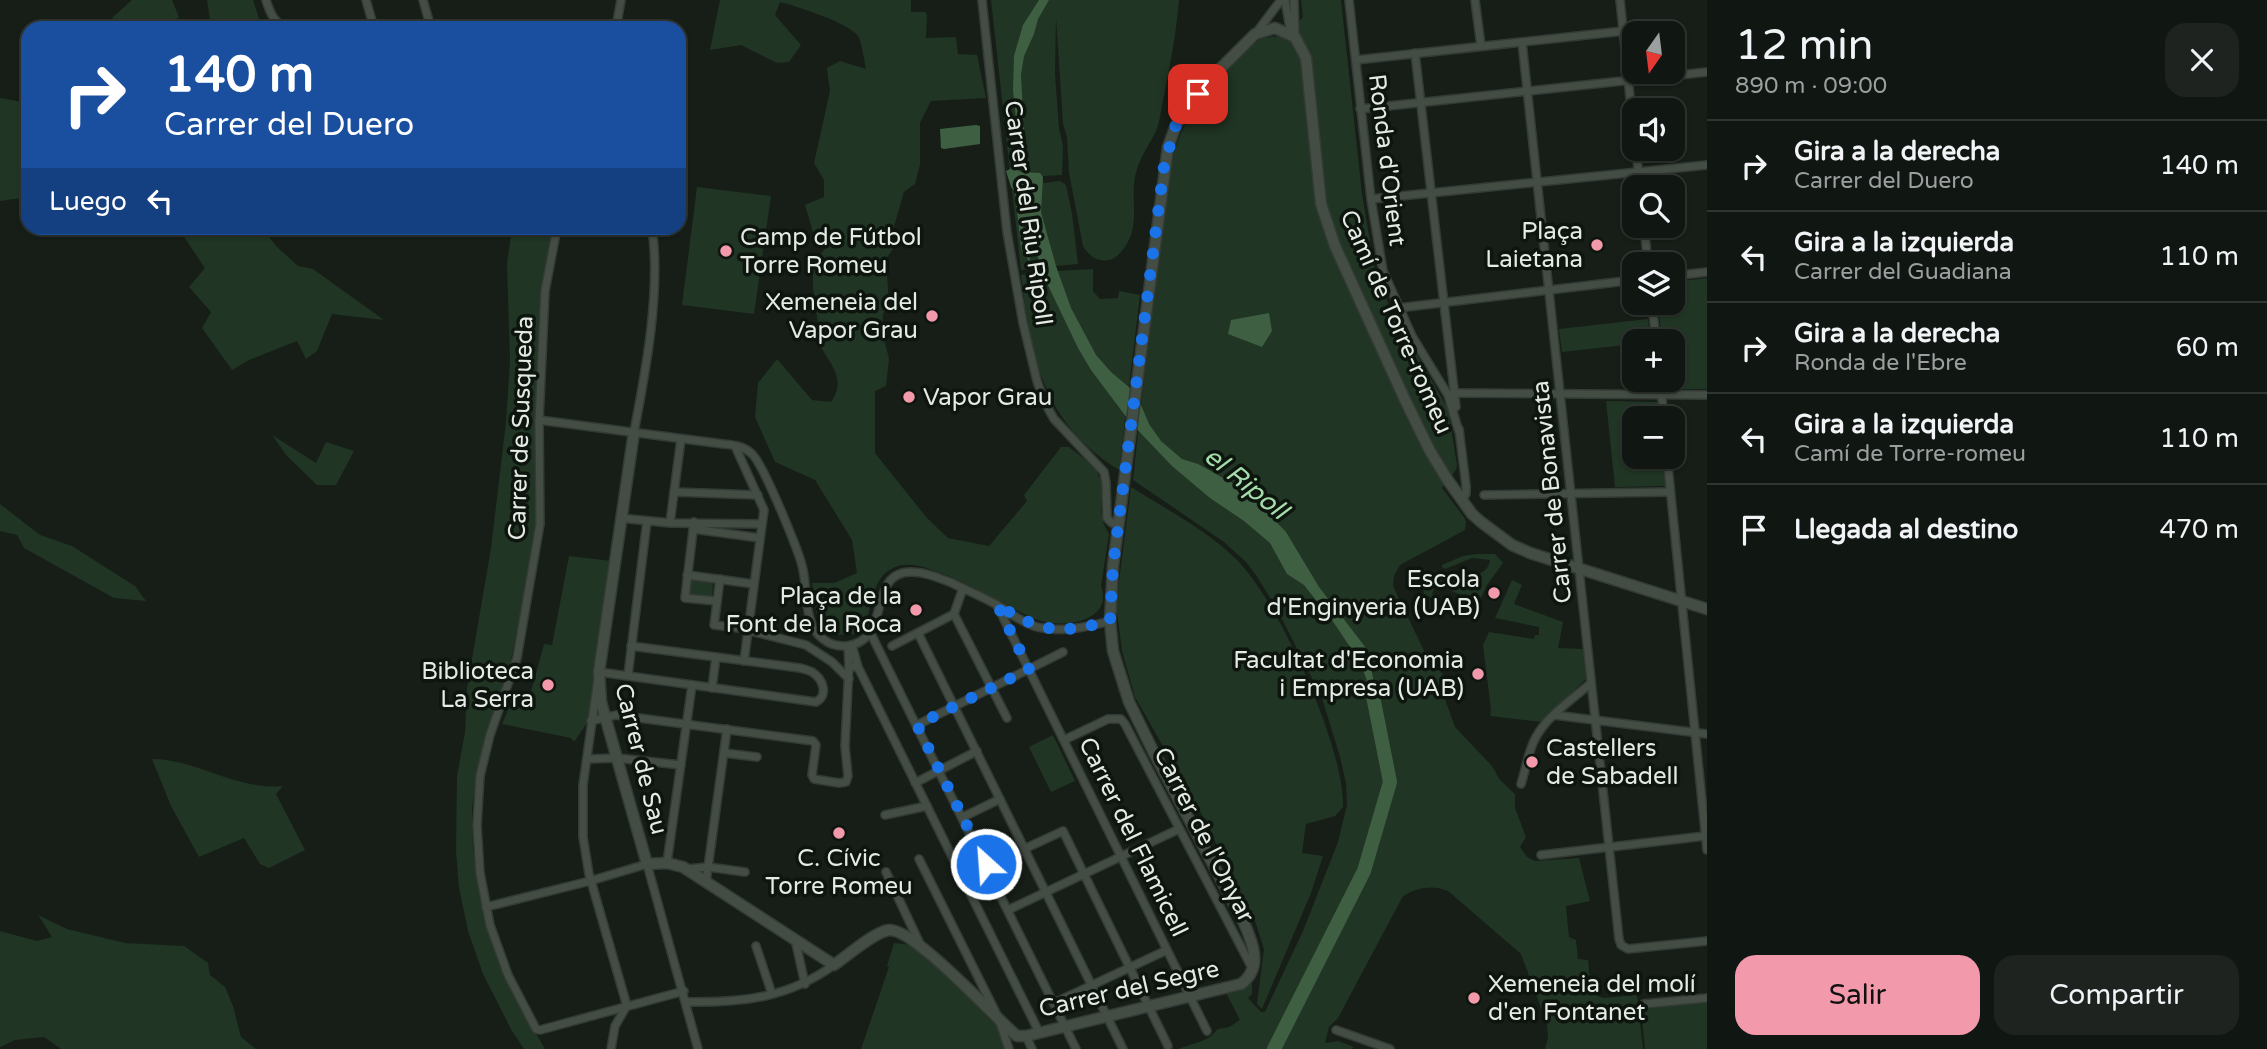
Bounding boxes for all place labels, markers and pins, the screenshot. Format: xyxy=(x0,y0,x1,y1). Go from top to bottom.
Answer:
pin xyxy=(1168,64,1228,124)
place label: Plaça Laietana xyxy=(1485,217,1583,274)
place label: Camp de Fútbol Torre Romeu xyxy=(740,223,922,280)
marker: Plaça Laietana xyxy=(1589,237,1605,253)
marker: Camp de Fútbol Torre Romeu xyxy=(718,243,734,259)
place label: Xemeneia del Vapor Grau xyxy=(765,288,918,345)
marker: Xemeneia del Vapor Grau xyxy=(924,308,940,324)
place label: Vapor Grau xyxy=(923,383,1052,412)
marker: Vapor Grau xyxy=(901,389,917,405)
place label: Escola d'Enginyeria (UAB) xyxy=(1266,565,1480,622)
place label: Plaça de la Font de la Roca xyxy=(725,582,902,639)
marker: Escola d'Enginyeria (UAB) xyxy=(1486,585,1502,601)
marker: Plaça de la Font de la Roca xyxy=(908,602,924,618)
place label: Facultat d'Economia i Empresa (UAB) xyxy=(1233,646,1464,703)
place label: Biblioteca La Serra xyxy=(421,657,534,714)
marker: Facultat d'Economia i Empresa (UAB) xyxy=(1470,666,1486,682)
marker: Biblioteca La Serra xyxy=(540,677,556,693)
place label: Castellers de Sabadell xyxy=(1546,734,1679,791)
marker: Castellers de Sabadell xyxy=(1524,754,1540,770)
marker: C. Cívic Torre Romeu xyxy=(831,825,847,841)
place label: C. Cívic Torre Romeu xyxy=(765,844,913,901)
place label: Xemeneia del molí d'en Fontanet xyxy=(1488,970,1696,1027)
marker: Xemeneia del molí d'en Fontanet xyxy=(1466,990,1482,1006)

